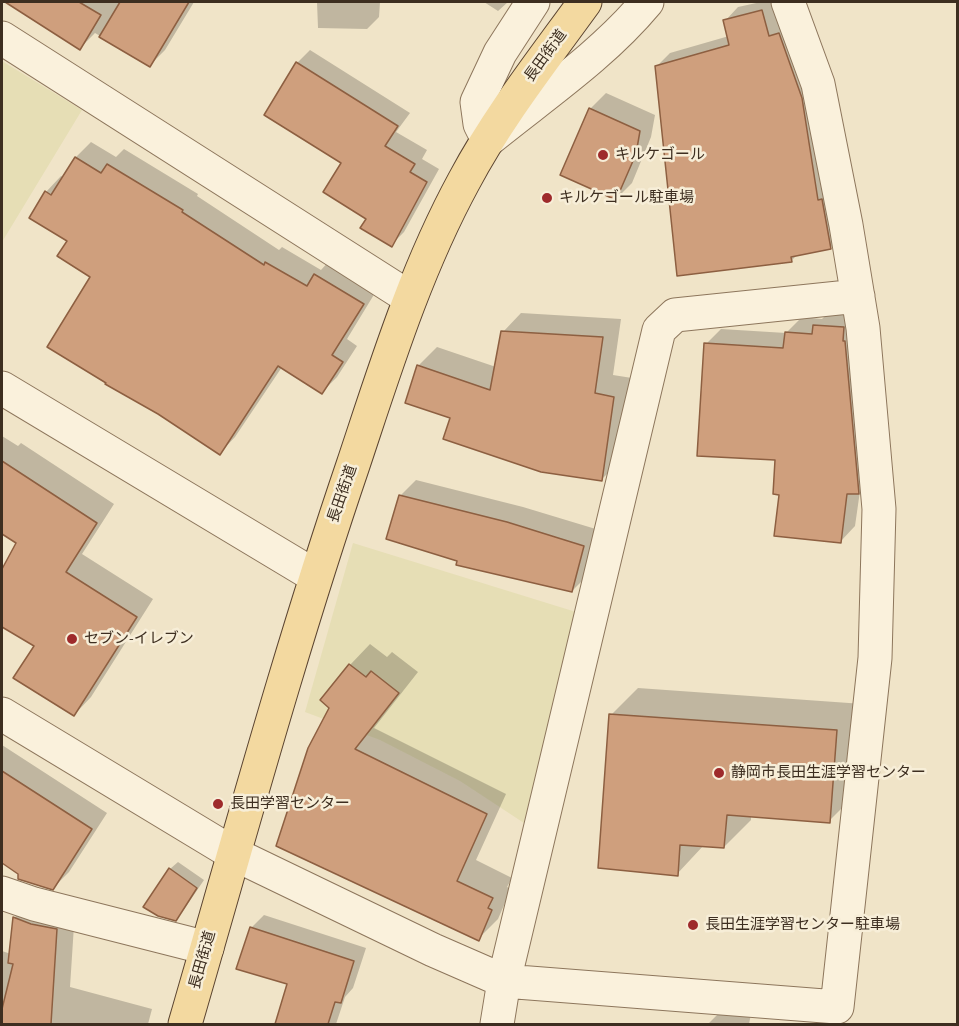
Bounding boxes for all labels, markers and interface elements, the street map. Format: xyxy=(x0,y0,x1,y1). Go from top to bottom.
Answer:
street label: 長田街道 xyxy=(521,26,571,86)
place label: キルケゴール xyxy=(615,146,705,164)
marker: キルケゴール xyxy=(596,148,610,162)
place label: キルケゴール駐車場 xyxy=(559,189,694,207)
marker: キルケゴール駐車場 xyxy=(540,191,554,205)
street label: 長田街道 xyxy=(325,463,361,525)
place label: セブン-イレブン xyxy=(84,630,194,648)
marker: セブン-イレブン xyxy=(65,632,79,646)
place label: 静岡市長田生涯学習センター xyxy=(731,764,926,782)
marker: 静岡市長田生涯学習センター xyxy=(712,766,726,780)
place label: 長田学習センター xyxy=(230,795,350,813)
marker: 長田学習センター xyxy=(211,797,225,811)
place label: 長田生涯学習センター駐車場 xyxy=(705,916,900,934)
marker: 長田生涯学習センター駐車場 xyxy=(686,918,700,932)
street label: 長田街道 xyxy=(186,929,220,991)

